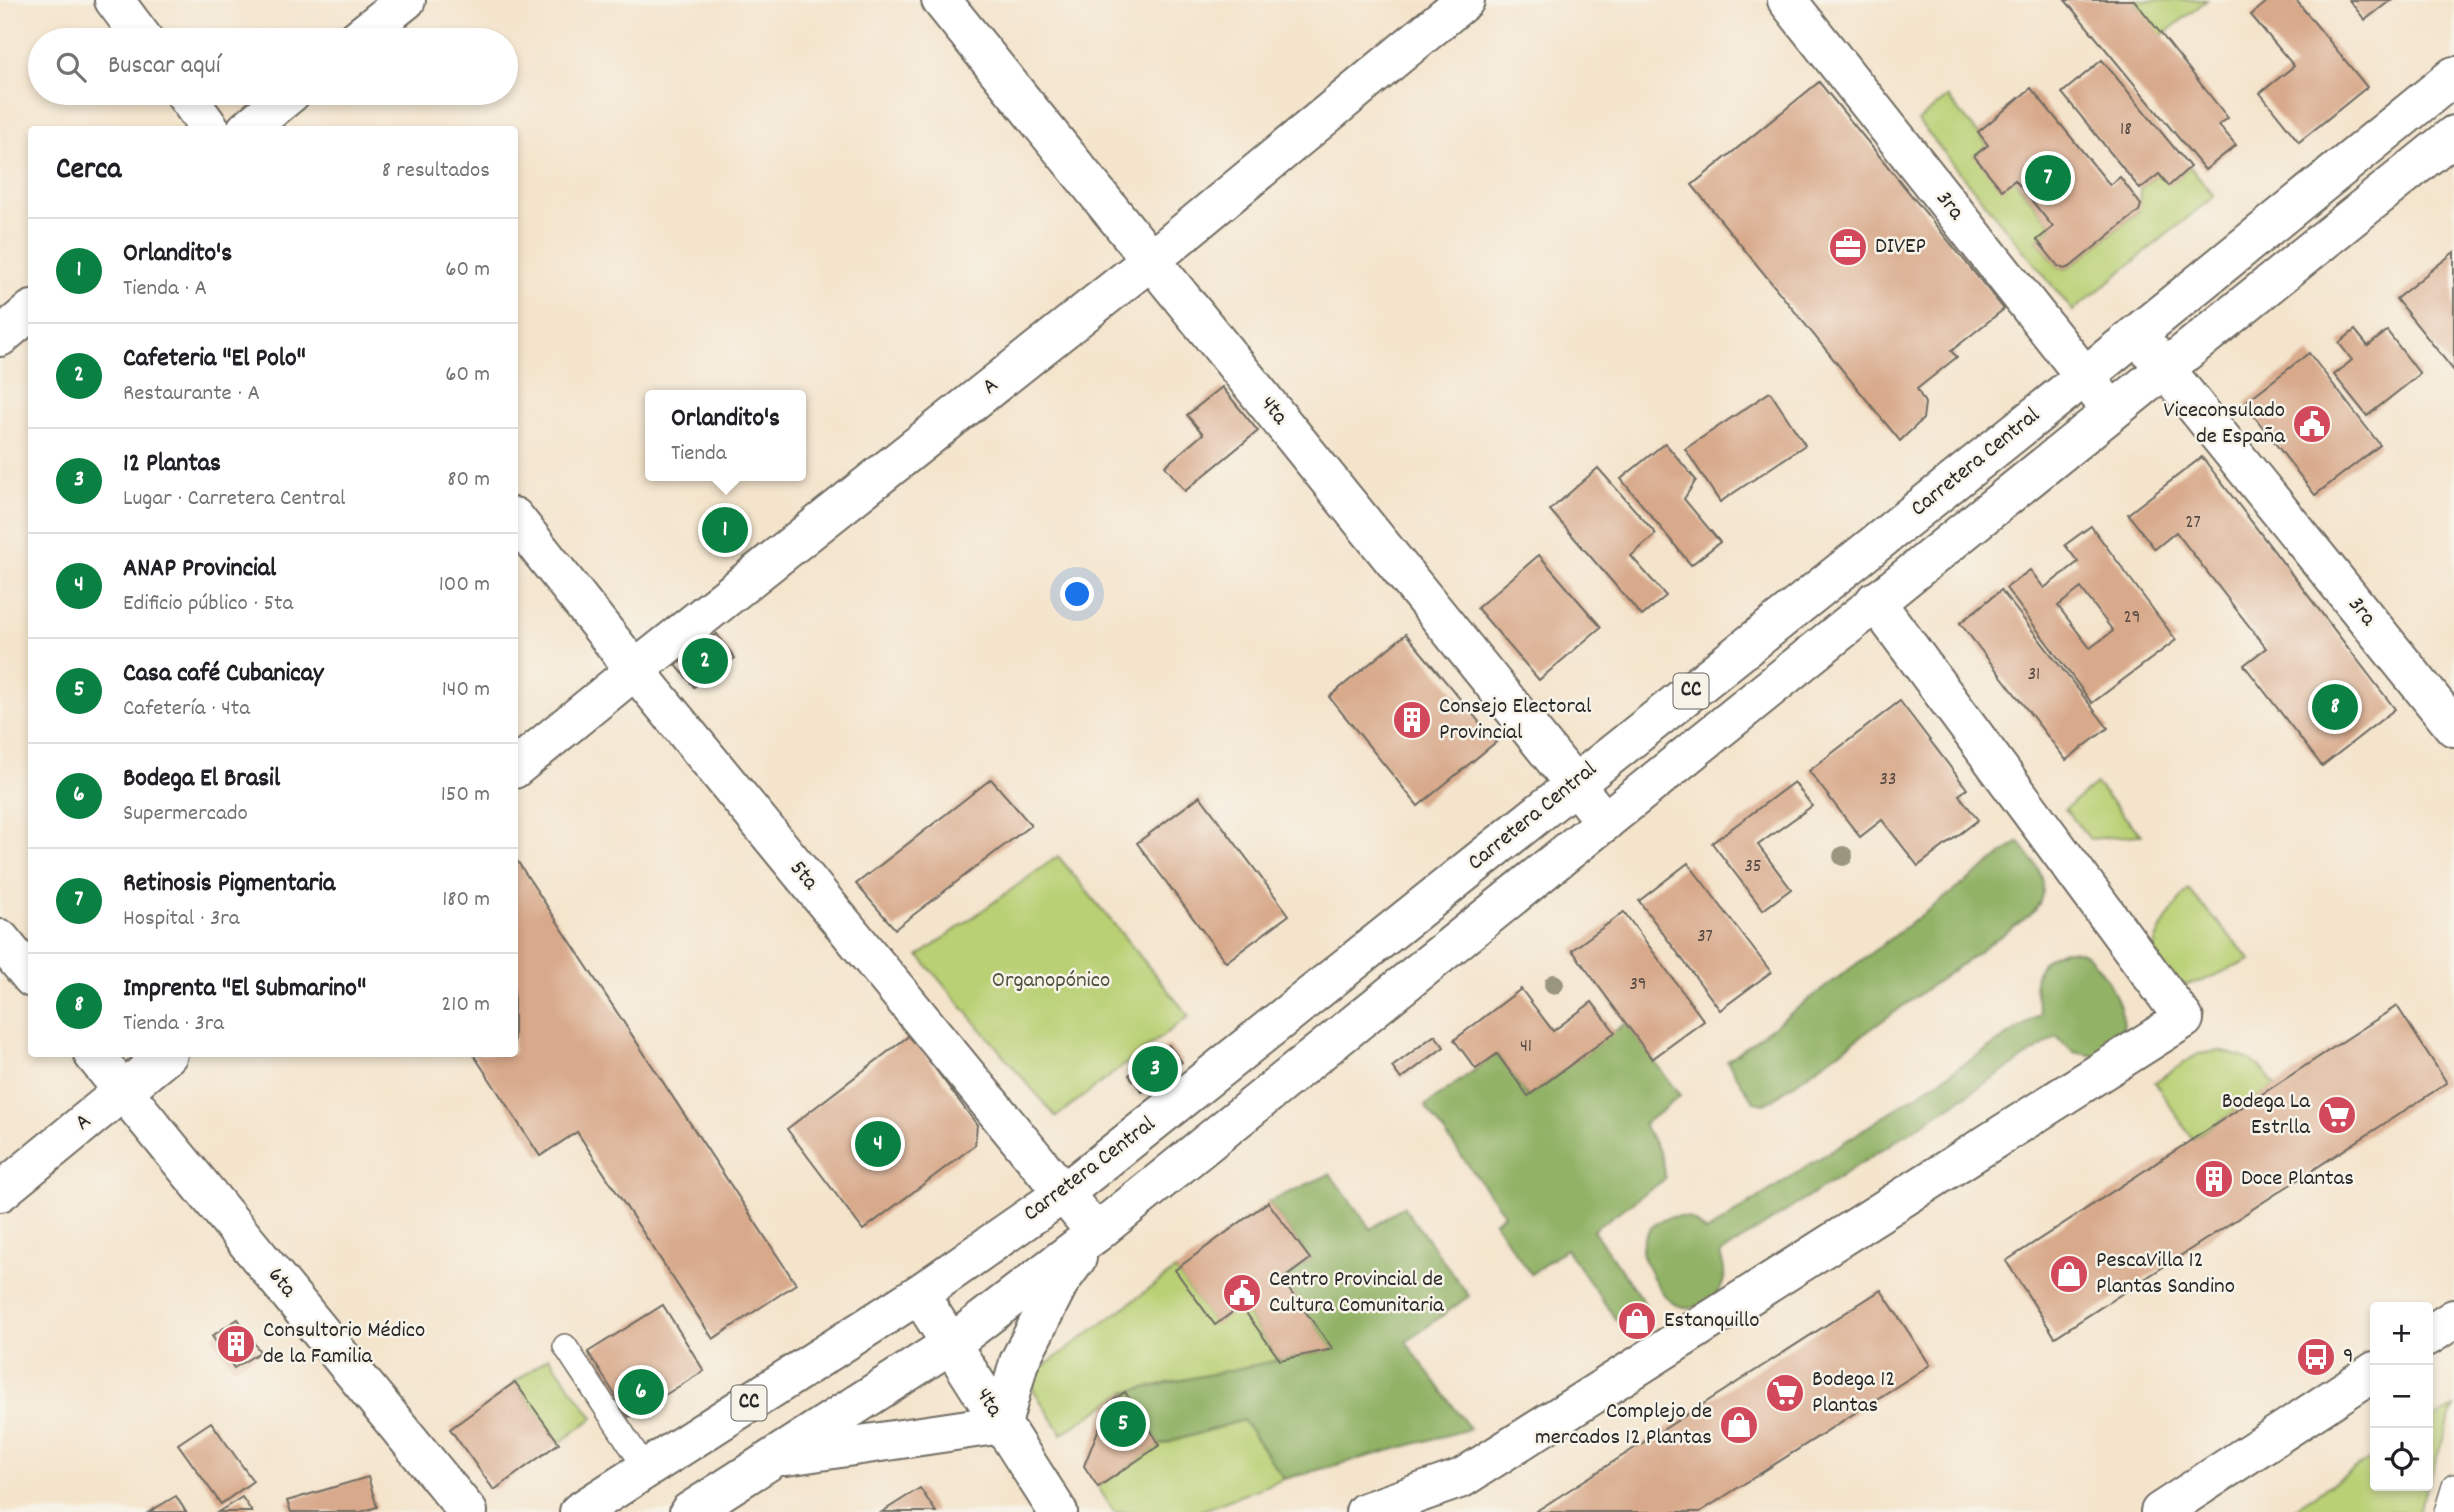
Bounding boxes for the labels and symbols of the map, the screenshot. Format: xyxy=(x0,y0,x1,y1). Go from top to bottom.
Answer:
house number: 18 xyxy=(2120,117,2132,144)
pin: 7 xyxy=(2025,152,2071,204)
street label: 3ra xyxy=(1927,184,1972,229)
office icon: DIVEP xyxy=(1827,226,1869,268)
place label: DIVEP xyxy=(1875,231,1926,264)
street label: A xyxy=(976,370,1006,404)
street label: 4ta xyxy=(1251,389,1296,434)
place label: Viceconsulado de España xyxy=(2163,395,2286,454)
street label: Carretera Central xyxy=(1904,400,2048,526)
public building icon: Viceconsulado de España xyxy=(2291,403,2333,445)
pin: 1 xyxy=(702,504,748,556)
house number: 27 xyxy=(2185,510,2201,537)
your location xyxy=(1060,577,1094,611)
street label: 3ra xyxy=(2339,590,2384,635)
house number: 29 xyxy=(2123,605,2141,632)
pin: 2 xyxy=(682,635,728,687)
house number: 31 xyxy=(2028,662,2040,689)
road number: CC xyxy=(1674,674,1708,708)
pin: 8 xyxy=(2312,681,2358,733)
place label: Consejo Electoral Provincial xyxy=(1439,691,1592,750)
building icon: Consejo Electoral Provincial xyxy=(1391,699,1433,741)
street label: Carretera Central xyxy=(1461,754,1605,880)
house number: 33 xyxy=(1880,767,1896,794)
street label: 5ta xyxy=(781,854,826,899)
house number: 35 xyxy=(1744,854,1762,881)
house number: 37 xyxy=(1697,924,1713,951)
park label: Organopónico xyxy=(992,965,1110,998)
house number: 39 xyxy=(1629,972,1647,999)
house number: 41 xyxy=(1520,1034,1532,1061)
pin: 3 xyxy=(1132,1043,1178,1095)
place label: Bodega La Estrlla xyxy=(2222,1086,2311,1145)
supermarket icon: Bodega La Estrlla xyxy=(2316,1094,2358,1136)
street label: A xyxy=(69,1106,99,1140)
street label: Carretera Central xyxy=(1017,1109,1163,1231)
pin: 4 xyxy=(855,1118,901,1170)
building icon: Doce Plantas xyxy=(2193,1158,2235,1200)
place label: Doce Plantas xyxy=(2241,1163,2354,1196)
place label: PescaVilla 12 Plantas Sandino xyxy=(2096,1245,2235,1304)
shop icon: PescaVilla 12 Plantas Sandino xyxy=(2048,1253,2090,1295)
street label: 6ta xyxy=(259,1261,304,1306)
place label: Centro Provincial de Cultura Comunitaria xyxy=(1269,1264,1445,1323)
public building icon: Centro Provincial de Cultura Comunitaria xyxy=(1221,1272,1263,1314)
shop icon: Estanquillo xyxy=(1616,1300,1658,1342)
place label: Estanquillo xyxy=(1664,1305,1760,1338)
place label: Consultorio Médico de la Familia xyxy=(263,1315,425,1374)
building icon: Consultorio Médico de la Familia xyxy=(215,1323,257,1365)
bus stop icon: 9 xyxy=(2295,1336,2337,1378)
place label: 9 xyxy=(2343,1341,2354,1374)
place label: Bodega 12 Plantas xyxy=(1812,1364,1895,1423)
pin: 6 xyxy=(618,1366,664,1418)
supermarket icon: Bodega 12 Plantas xyxy=(1764,1372,1806,1414)
street label: 4ta xyxy=(966,1382,1010,1425)
road number: CC xyxy=(732,1386,766,1420)
place label: Complejo de mercados 12 Plantas xyxy=(1535,1396,1712,1455)
pin: 5 xyxy=(1100,1398,1146,1450)
shop icon: Complejo de mercados 12 Plantas xyxy=(1718,1404,1760,1446)

